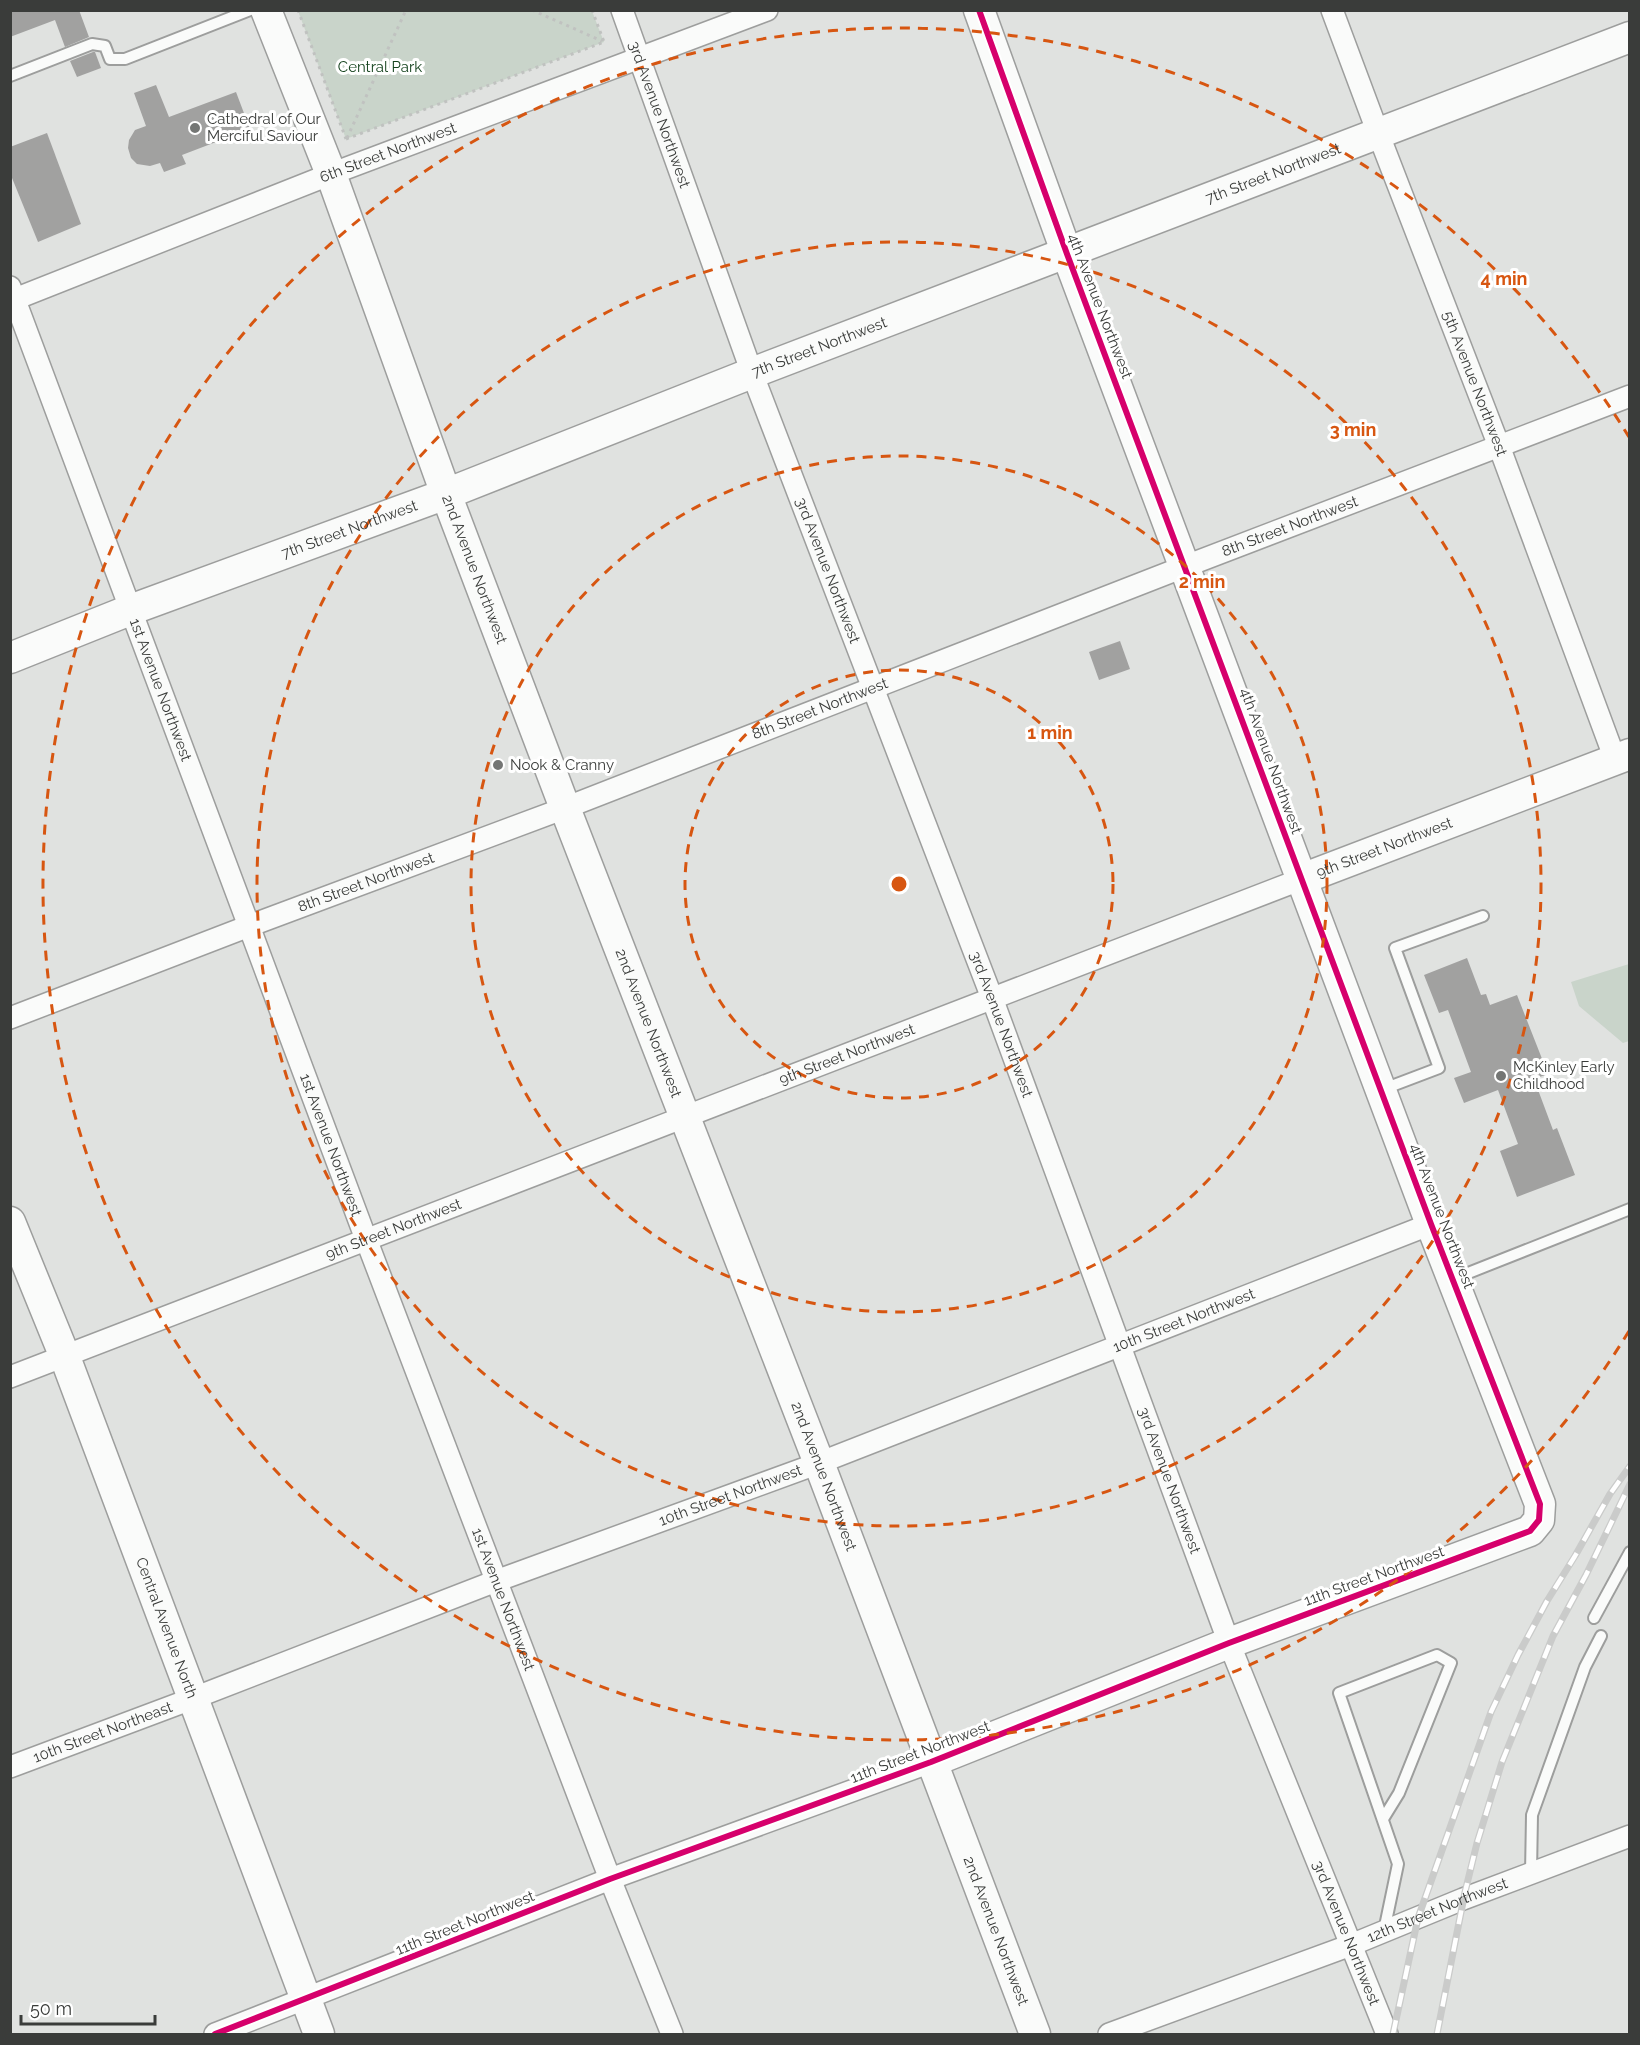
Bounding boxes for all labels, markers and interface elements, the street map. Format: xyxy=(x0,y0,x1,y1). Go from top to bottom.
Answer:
street label: 3rd Avenue Northwest xyxy=(625,39,694,190)
park label: Central Park xyxy=(338,58,422,76)
place label: Cathedral of Our Merciful Saviour xyxy=(207,110,322,145)
street label: 6th Street Northwest xyxy=(317,119,459,187)
marker: Cathedral of Our Merciful Saviour xyxy=(188,121,202,135)
street label: 7th Street Northwest xyxy=(1203,140,1343,208)
street label: 4th Avenue Northwest xyxy=(1064,231,1136,381)
text: 4 min xyxy=(1481,268,1527,289)
street label: 5th Avenue Northwest xyxy=(1439,308,1511,459)
street label: 7th Street Northwest xyxy=(749,313,890,381)
text: 3 min xyxy=(1330,419,1376,440)
street label: 2nd Avenue Northwest xyxy=(438,492,511,646)
street label: 8th Street Northwest xyxy=(1219,492,1360,560)
street label: 3rd Avenue Northwest xyxy=(792,495,864,646)
street label: 7th Street Northwest xyxy=(279,496,420,563)
text: 2 min xyxy=(1179,571,1225,592)
street label: 1st Avenue Northwest xyxy=(126,616,195,764)
street label: 8th Street Northwest xyxy=(749,674,890,743)
street label: 4th Avenue Northwest xyxy=(1236,686,1306,836)
text: 1 min xyxy=(1027,722,1073,743)
place label: Nook & Cranny xyxy=(510,756,614,774)
marker: Nook & Cranny xyxy=(491,758,505,772)
street label: 9th Street Northwest xyxy=(1314,814,1455,882)
street label: 8th Street Northwest xyxy=(295,849,437,916)
centre of rings xyxy=(889,874,909,894)
street label: 2nd Avenue Northwest xyxy=(611,946,685,1100)
street label: 3rd Avenue Northwest xyxy=(966,949,1037,1100)
street label: 9th Street Northwest xyxy=(776,1020,917,1089)
place label: McKinley Early Childhood xyxy=(1513,1058,1615,1093)
marker: McKinley Early Childhood xyxy=(1494,1069,1508,1083)
street label: 1st Avenue Northwest xyxy=(296,1071,366,1219)
street label: 4th Avenue Northwest xyxy=(1406,1141,1478,1291)
street label: 9th Street Northwest xyxy=(323,1195,464,1264)
street label: 10th Street Northwest xyxy=(1110,1285,1257,1356)
street label: 2nd Avenue Northwest xyxy=(787,1399,860,1553)
street label: 3rd Avenue Northwest xyxy=(1134,1405,1204,1556)
street label: 10th Street Northwest xyxy=(656,1461,804,1530)
street label: 1st Avenue Northwest xyxy=(468,1526,539,1673)
street label: 11th Street Northwest xyxy=(1301,1542,1447,1610)
street label: Central Avenue North xyxy=(132,1555,201,1701)
street label: 10th Street Northeast xyxy=(31,1698,175,1767)
street label: 11th Street Northwest xyxy=(848,1717,992,1787)
street label: 2nd Avenue Northwest xyxy=(960,1854,1032,2008)
street label: 3rd Avenue Northwest xyxy=(1309,1858,1383,2008)
street label: 12th Street Northwest xyxy=(1365,1874,1510,1946)
street label: 11th Street Northwest xyxy=(393,1887,537,1959)
scale bar xyxy=(21,1988,154,2026)
text: 50 m xyxy=(30,1998,72,2019)

